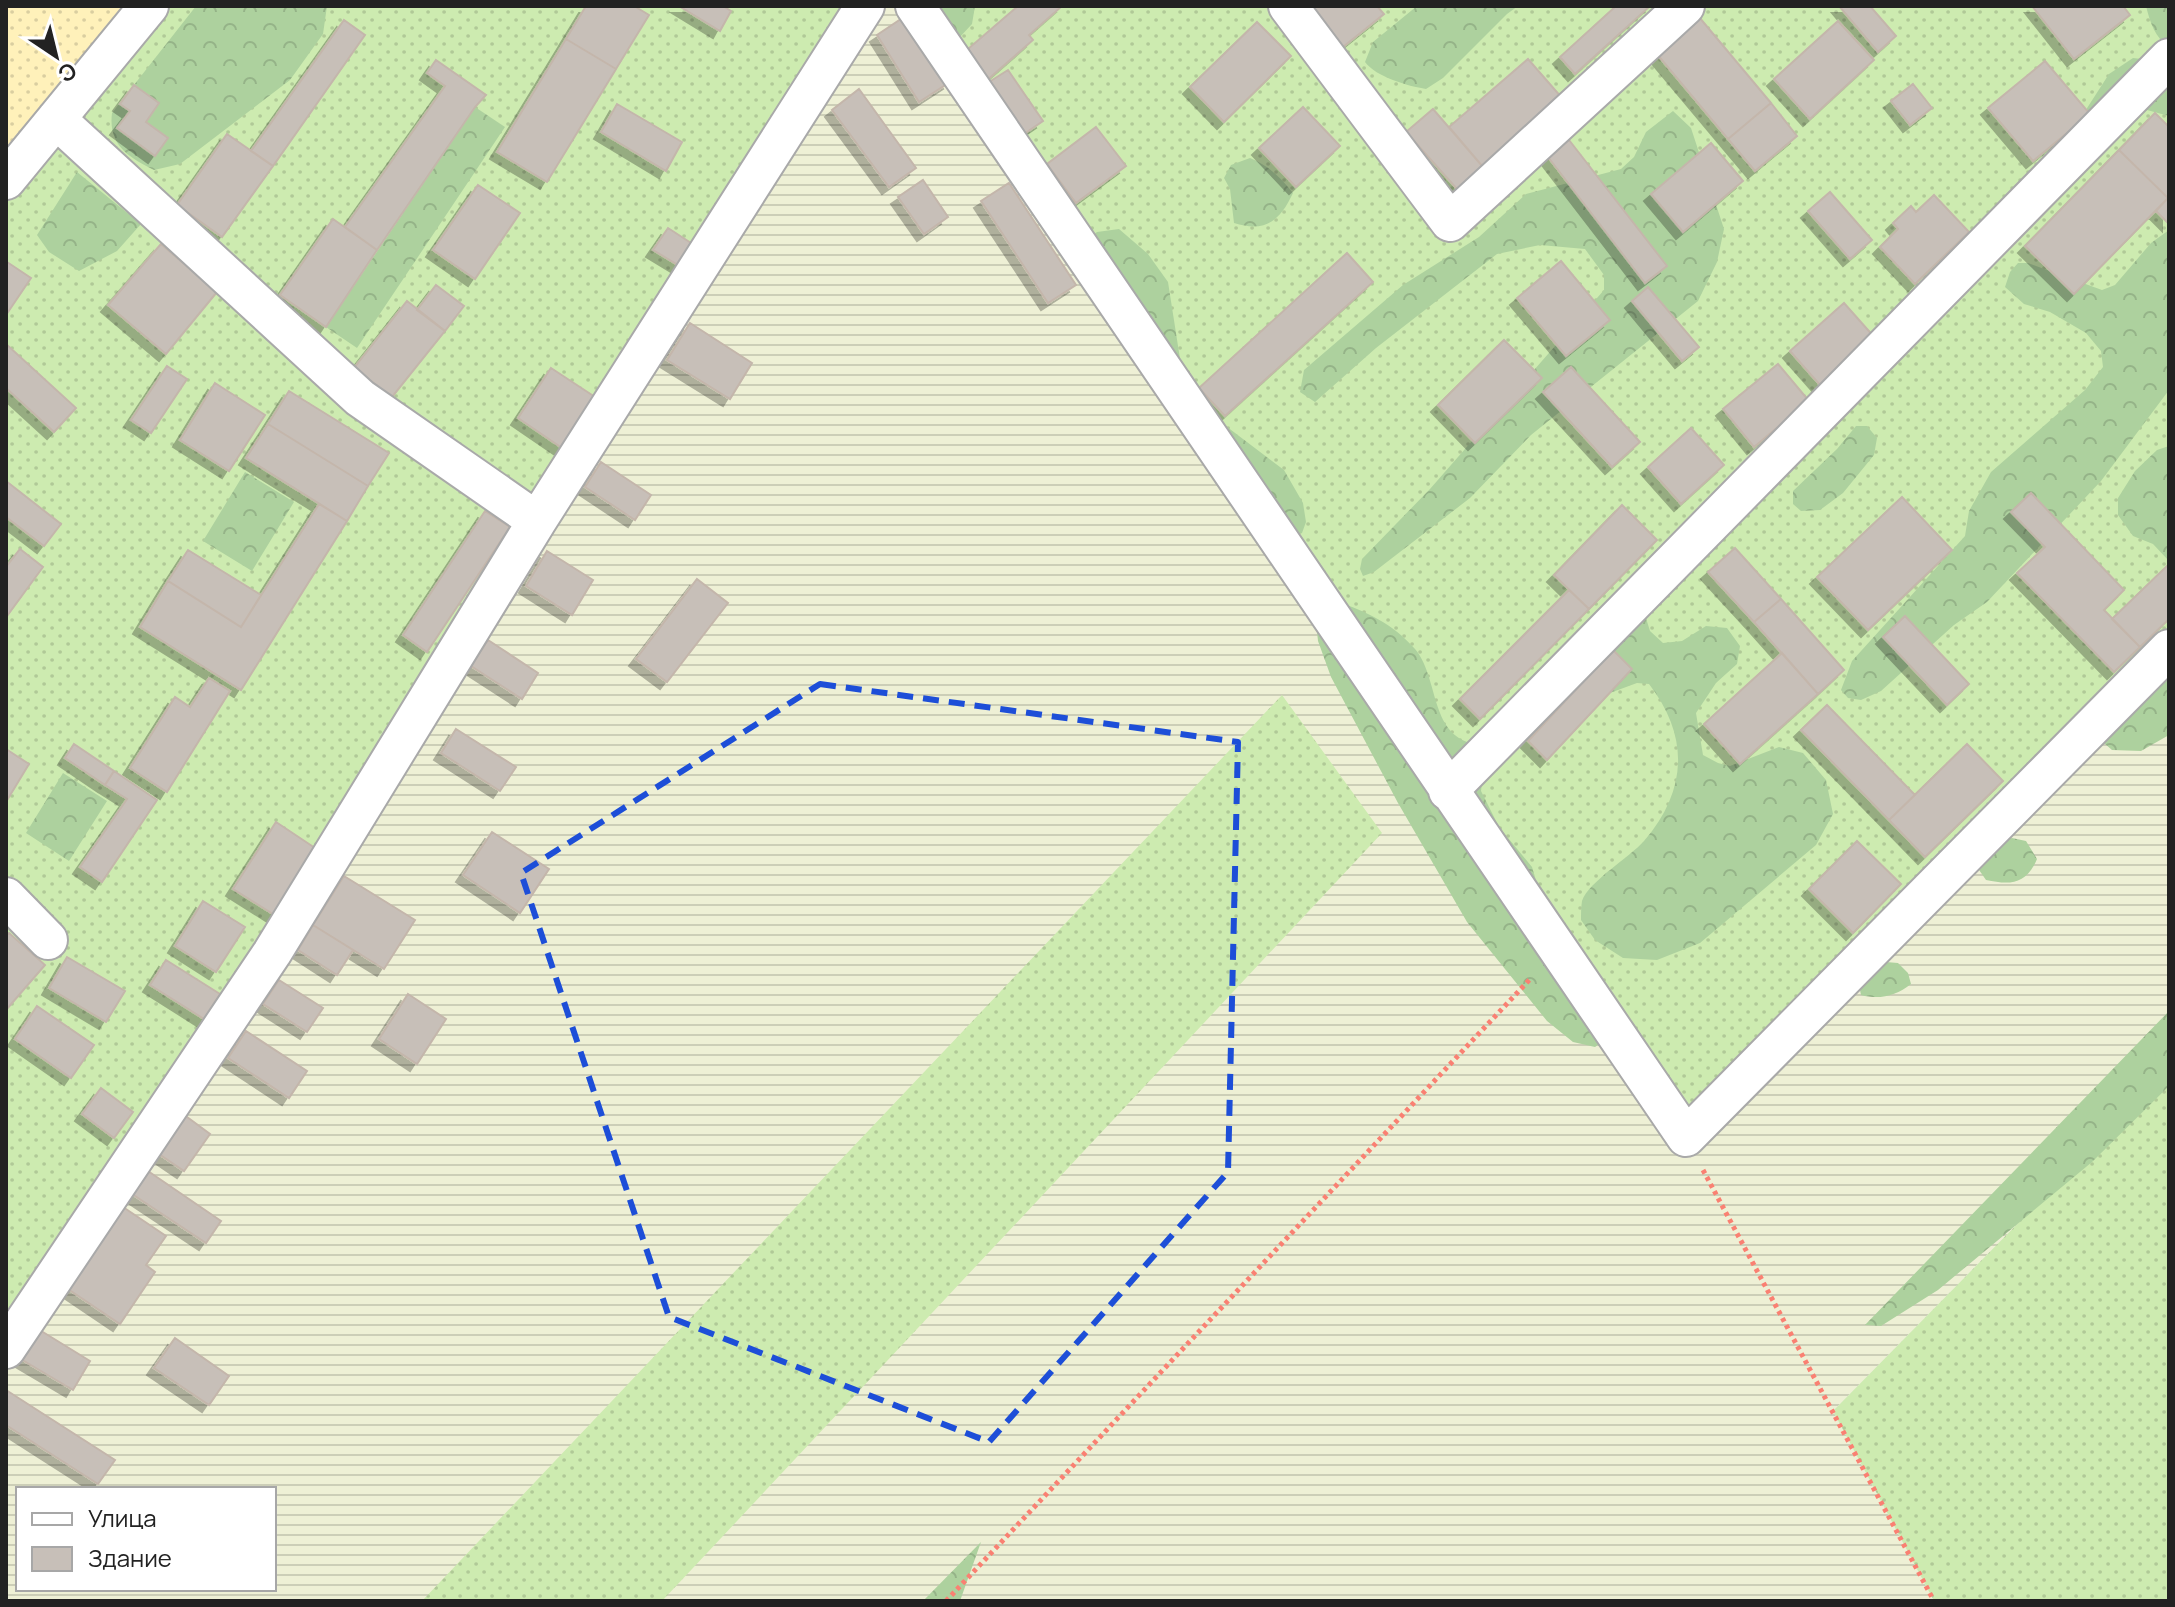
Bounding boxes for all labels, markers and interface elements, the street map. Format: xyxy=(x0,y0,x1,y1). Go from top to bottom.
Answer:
north arrow xyxy=(16,16,96,96)
text: С xyxy=(52,55,83,89)
legend xyxy=(16,1487,276,1591)
text: Улица xyxy=(88,1501,157,1534)
text: Здание xyxy=(88,1541,172,1574)

